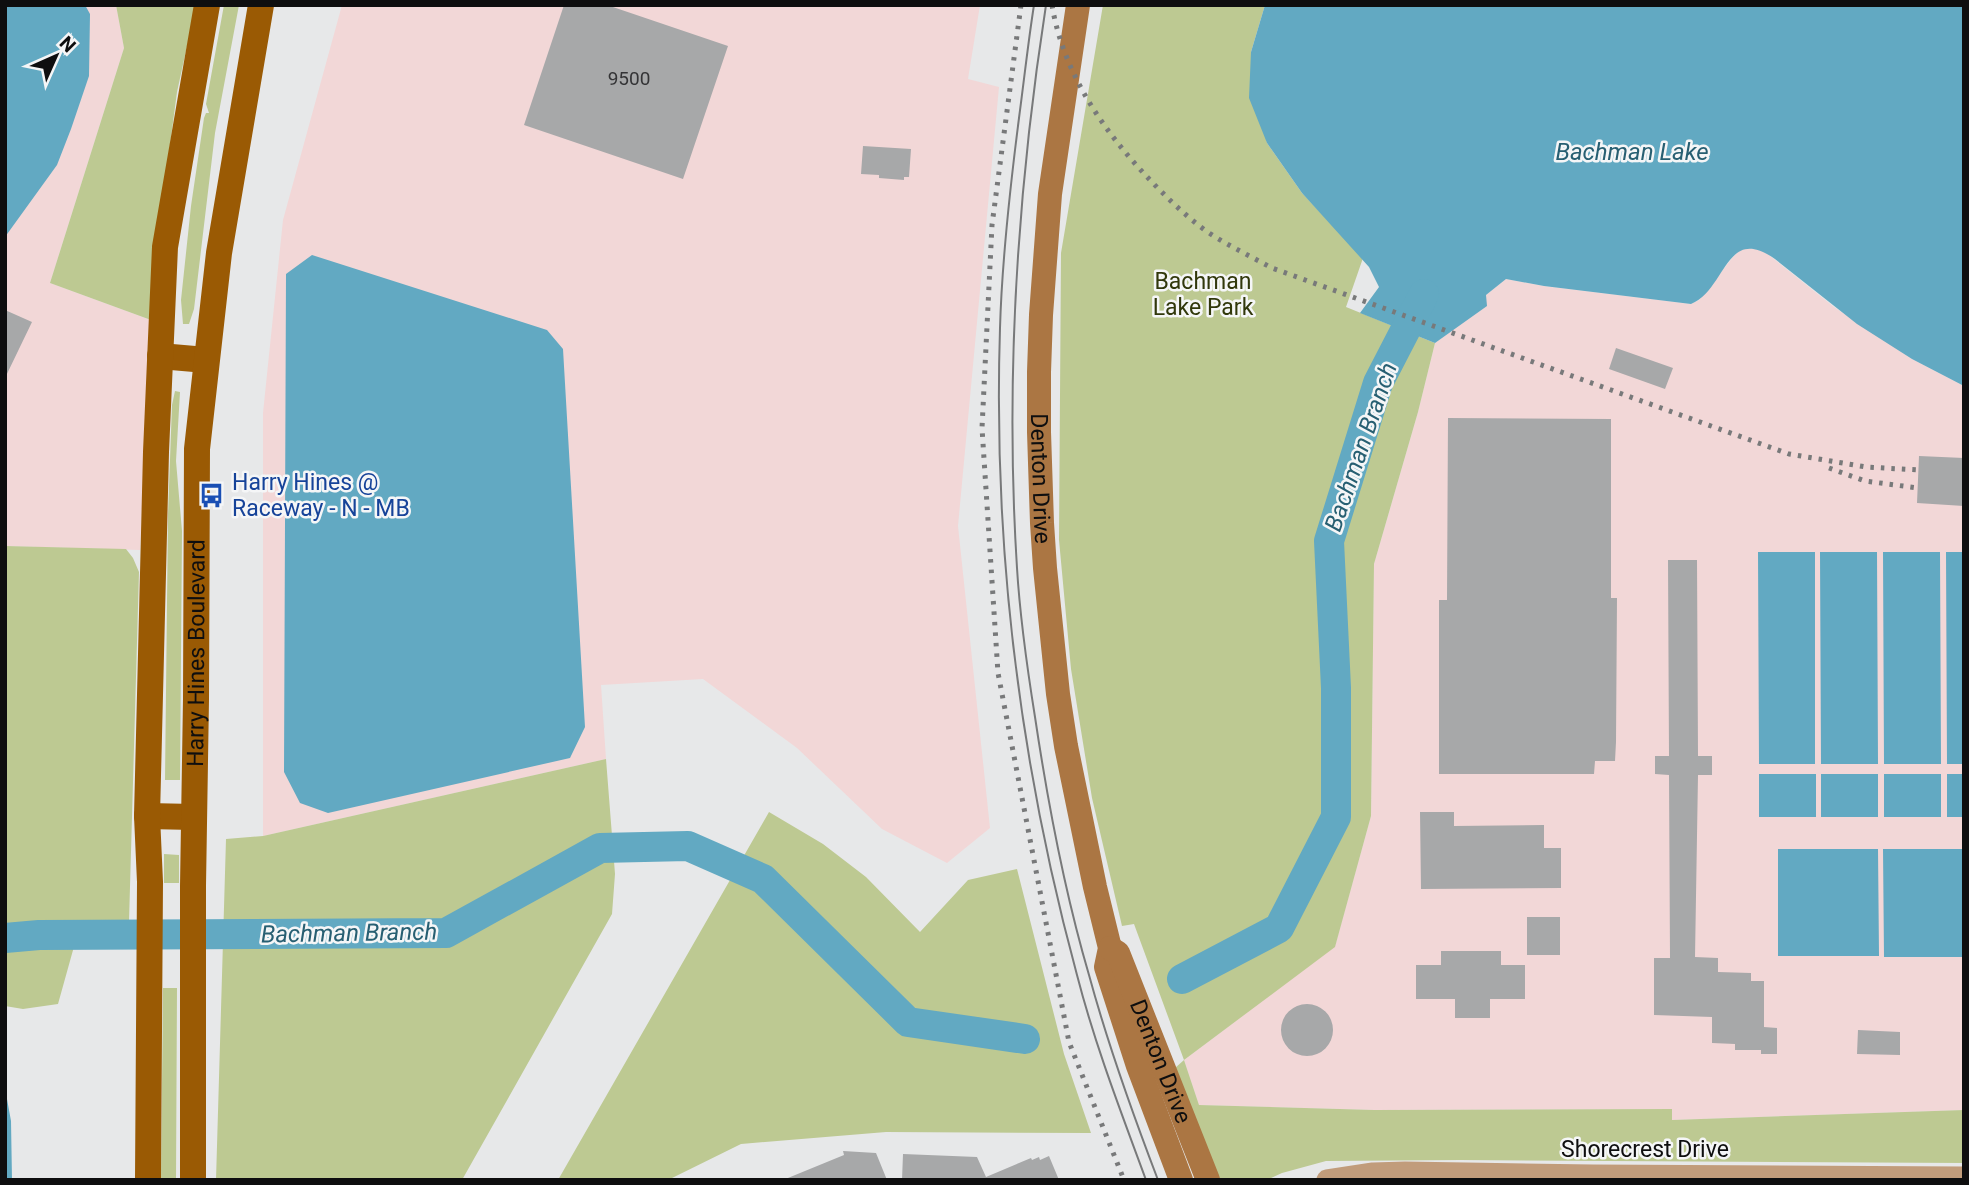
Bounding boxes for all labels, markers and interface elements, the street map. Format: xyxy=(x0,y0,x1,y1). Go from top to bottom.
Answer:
north arrow xyxy=(21,21,91,91)
text: N xyxy=(55,31,81,57)
house number: 9500 xyxy=(608,67,650,90)
water label: Bachman Lake xyxy=(1555,138,1709,166)
park label: Bachman Lake Park xyxy=(1153,268,1254,321)
water label: Bachman Branch xyxy=(1319,359,1403,535)
street label: Denton Drive xyxy=(1025,413,1057,545)
place label: Harry Hines @ Raceway - N - MB xyxy=(232,469,410,522)
bus stop icon: Harry Hines @ Raceway - N - MB xyxy=(198,481,226,509)
street label: Harry Hines Boulevard xyxy=(181,539,210,767)
water label: Bachman Branch xyxy=(261,917,437,949)
street label: Denton Drive xyxy=(1124,996,1198,1127)
street label: Shorecrest Drive xyxy=(1561,1136,1729,1163)

